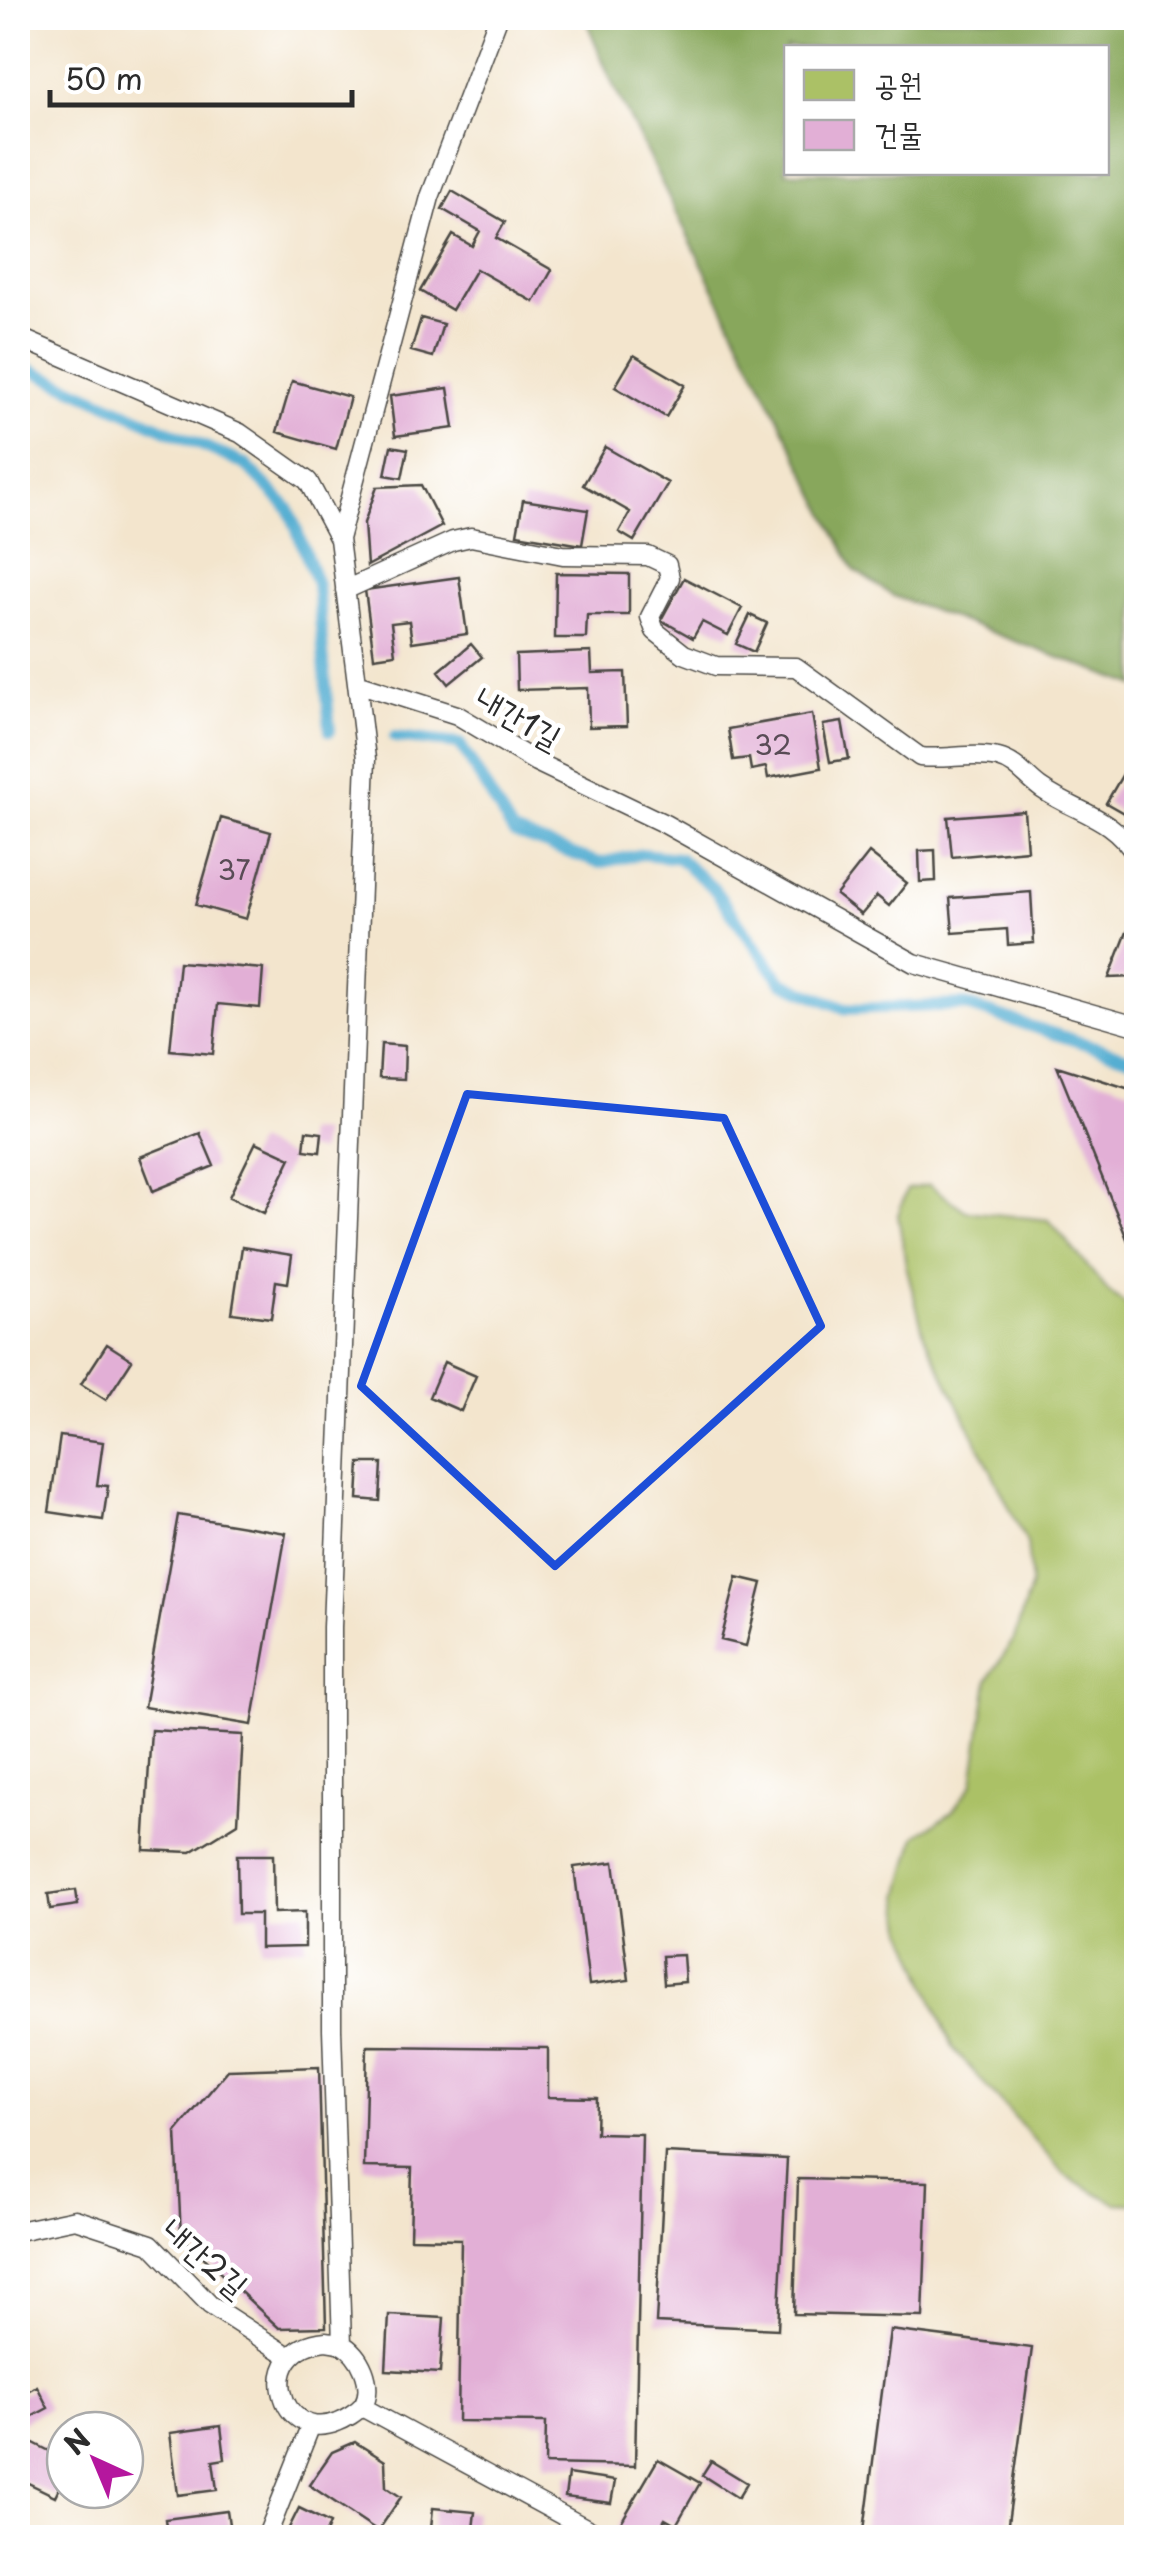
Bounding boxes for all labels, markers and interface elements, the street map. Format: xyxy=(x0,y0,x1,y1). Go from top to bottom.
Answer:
scale bar xyxy=(50,45,352,107)
legend xyxy=(784,45,1109,175)
text: 50 m xyxy=(65,55,143,100)
text: 공원 xyxy=(874,60,922,105)
text: 건물 xyxy=(874,110,922,155)
street label: 내간1길 xyxy=(467,674,571,760)
house number: 32 xyxy=(754,722,792,765)
house number: 37 xyxy=(218,847,251,890)
street label: 내간2길 xyxy=(152,2207,260,2307)
north arrow xyxy=(45,2410,145,2510)
text: N xyxy=(54,2418,100,2464)

